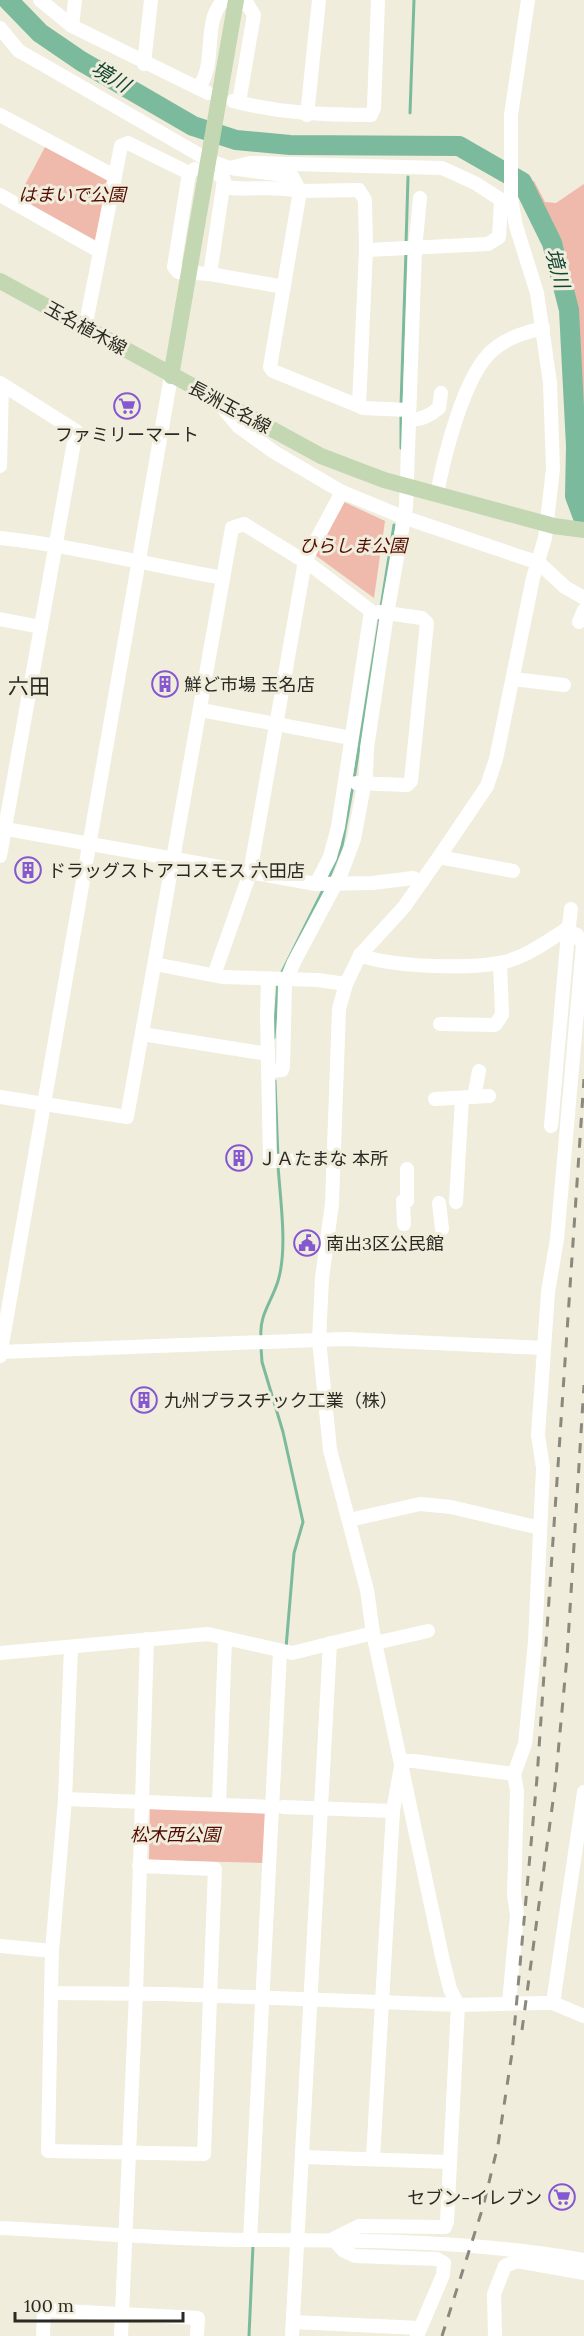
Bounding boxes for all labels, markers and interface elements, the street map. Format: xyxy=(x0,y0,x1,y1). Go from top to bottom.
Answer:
water label: 境川 xyxy=(87,55,136,98)
park label: はまいで公園 xyxy=(18,183,129,206)
water label: 境川 xyxy=(541,245,576,292)
street label: 玉名植木線 xyxy=(41,296,131,360)
street label: 長洲玉名線 xyxy=(185,376,275,438)
supermarket icon: ファミリーマート xyxy=(112,391,142,421)
place label: ファミリーマート xyxy=(55,423,199,446)
park label: ひらしま公園 xyxy=(299,534,410,557)
building icon: 鮮ど市場 玉名店 xyxy=(150,669,180,699)
district label: 六田 xyxy=(8,673,50,700)
place label: 鮮ど市場 玉名店 xyxy=(184,673,315,696)
building icon: ドラッグストアコスモス 六田店 xyxy=(13,855,43,885)
place label: ドラッグストアコスモス 六田店 xyxy=(48,859,305,882)
building icon: ＪＡたまな 本所 xyxy=(224,1143,254,1173)
place label: ＪＡたまな 本所 xyxy=(258,1147,388,1170)
public building icon: 南出3区公民館 xyxy=(292,1228,322,1258)
place label: 南出3区公民館 xyxy=(326,1232,444,1255)
building icon: 九州プラスチック工業（株） xyxy=(129,1385,159,1415)
place label: 九州プラスチック工業（株） xyxy=(164,1389,398,1412)
park label: 松木西公園 xyxy=(130,1823,223,1846)
supermarket icon: セブン-イレブン xyxy=(547,2182,577,2212)
place label: セブン-イレブン xyxy=(407,2186,542,2209)
scale bar xyxy=(15,2285,183,2323)
text: 100 m xyxy=(24,2294,74,2317)

